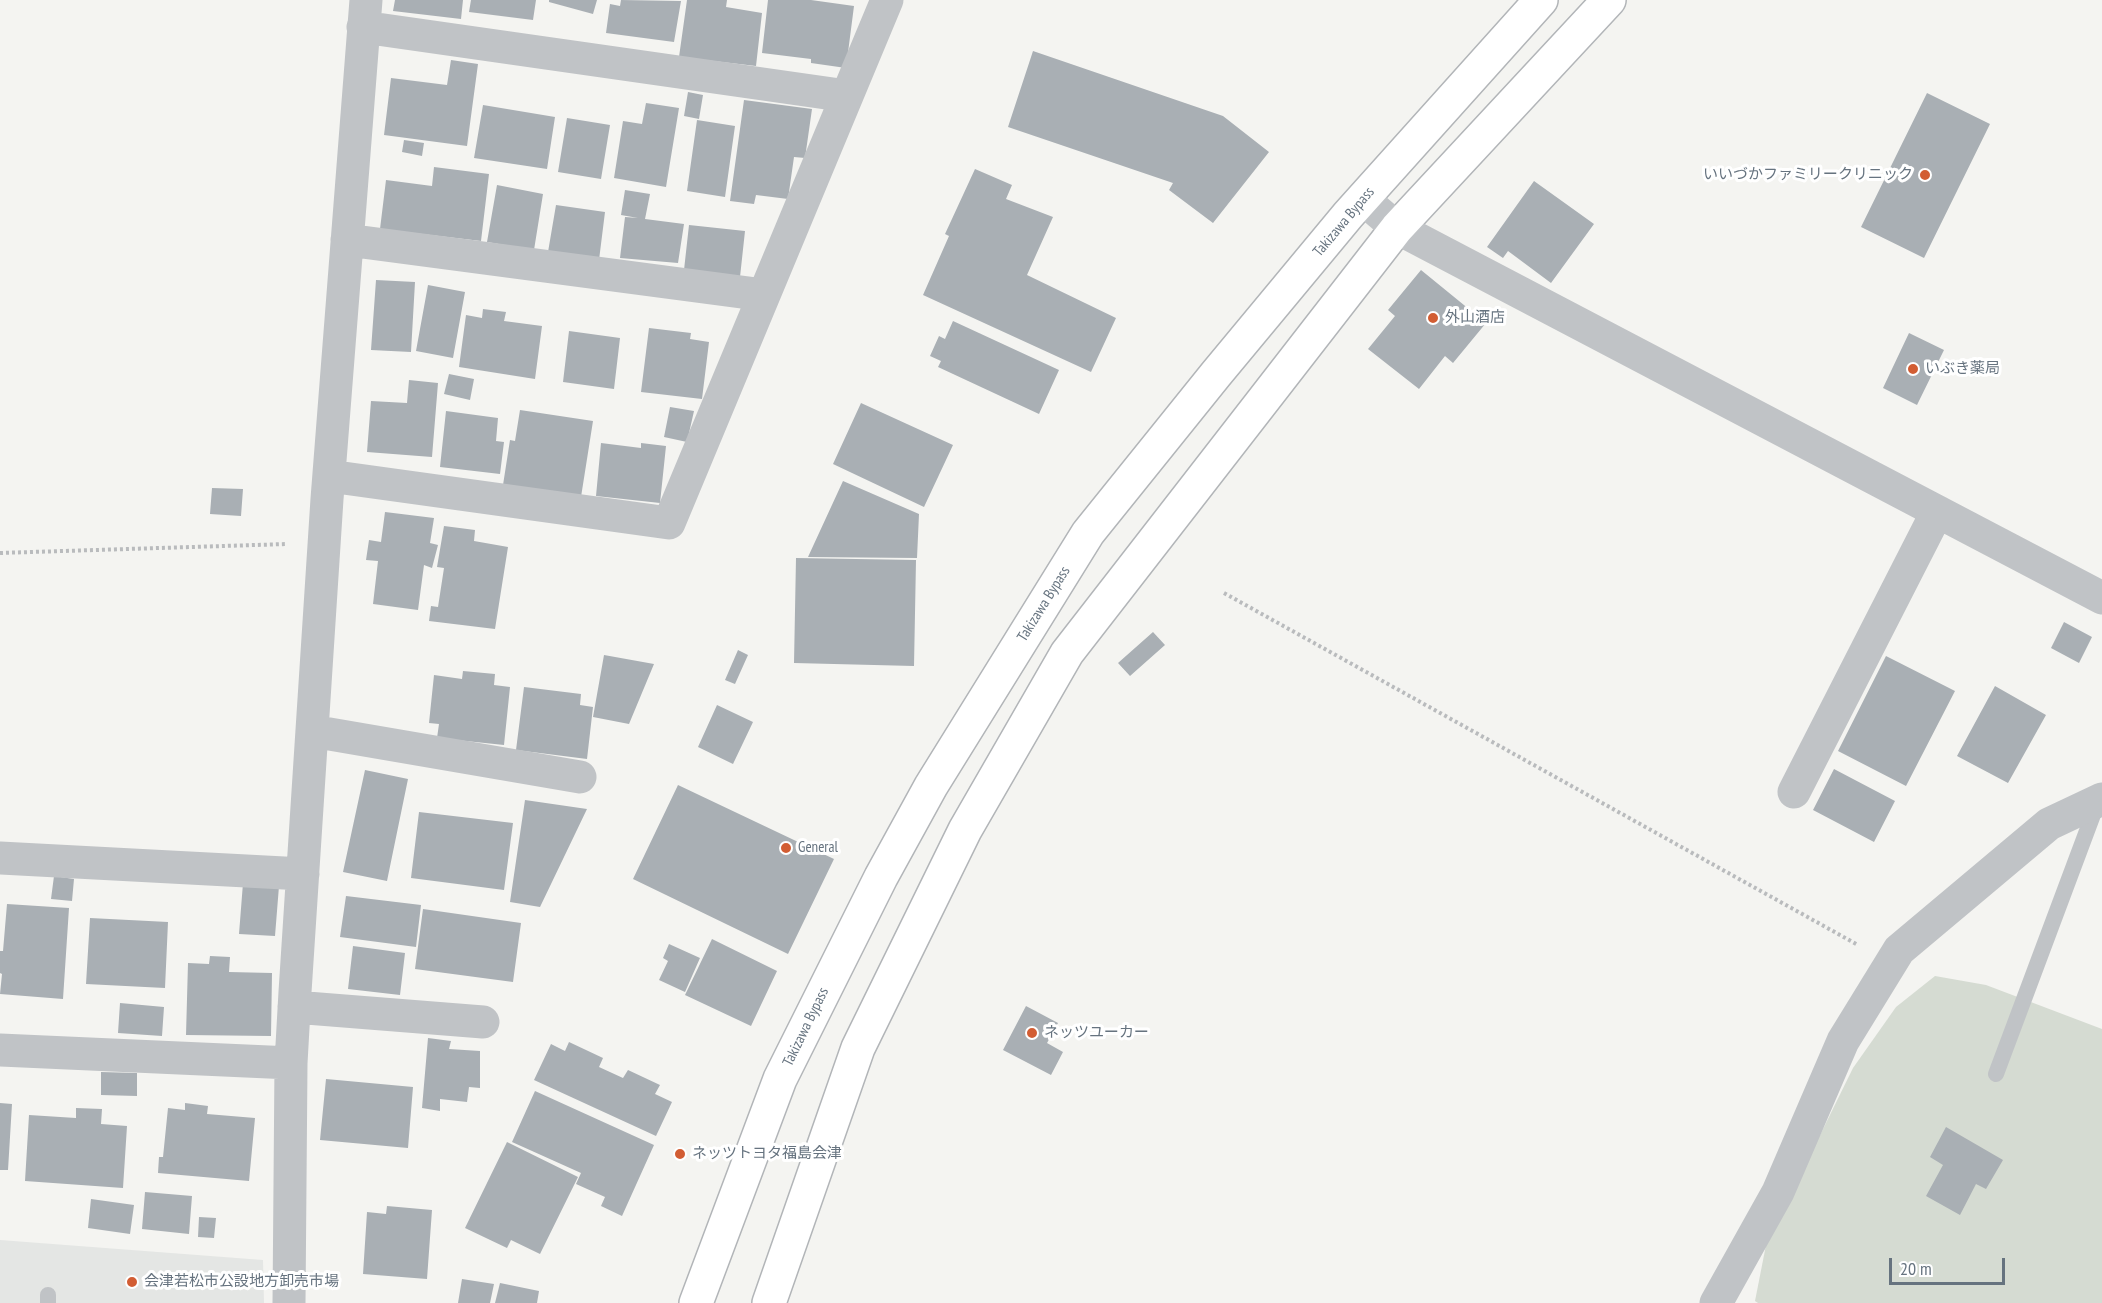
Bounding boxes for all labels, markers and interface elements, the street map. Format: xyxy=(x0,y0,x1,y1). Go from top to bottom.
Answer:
place label: いいづかファミリークリニック xyxy=(1703,166,1913,184)
marker: いいづかファミリークリニック xyxy=(1918,168,1932,182)
street label: Takizawa Bypass xyxy=(1310,184,1378,260)
place label: 外山酒店 xyxy=(1445,309,1505,327)
marker: 外山酒店 xyxy=(1426,311,1440,325)
place label: いぶき薬局 xyxy=(1925,360,2000,378)
marker: いぶき薬局 xyxy=(1906,362,1920,376)
street label: Takizawa Bypass xyxy=(1014,563,1074,645)
place label: General xyxy=(798,839,838,857)
marker: General xyxy=(779,841,793,855)
street label: Takizawa Bypass xyxy=(779,985,833,1069)
place label: ネッツユーカー xyxy=(1044,1024,1149,1042)
marker: ネッツユーカー xyxy=(1025,1026,1039,1040)
place label: ネッツトヨタ福島会津 xyxy=(692,1145,842,1163)
marker: ネッツトヨタ福島会津 xyxy=(673,1147,687,1161)
scale bar xyxy=(1892,1246,2008,1284)
text: 20 m xyxy=(1900,1257,1932,1280)
place label: 会津若松市公設地方卸売市場 xyxy=(144,1273,339,1291)
marker: 会津若松市公設地方卸売市場 xyxy=(125,1275,139,1289)

